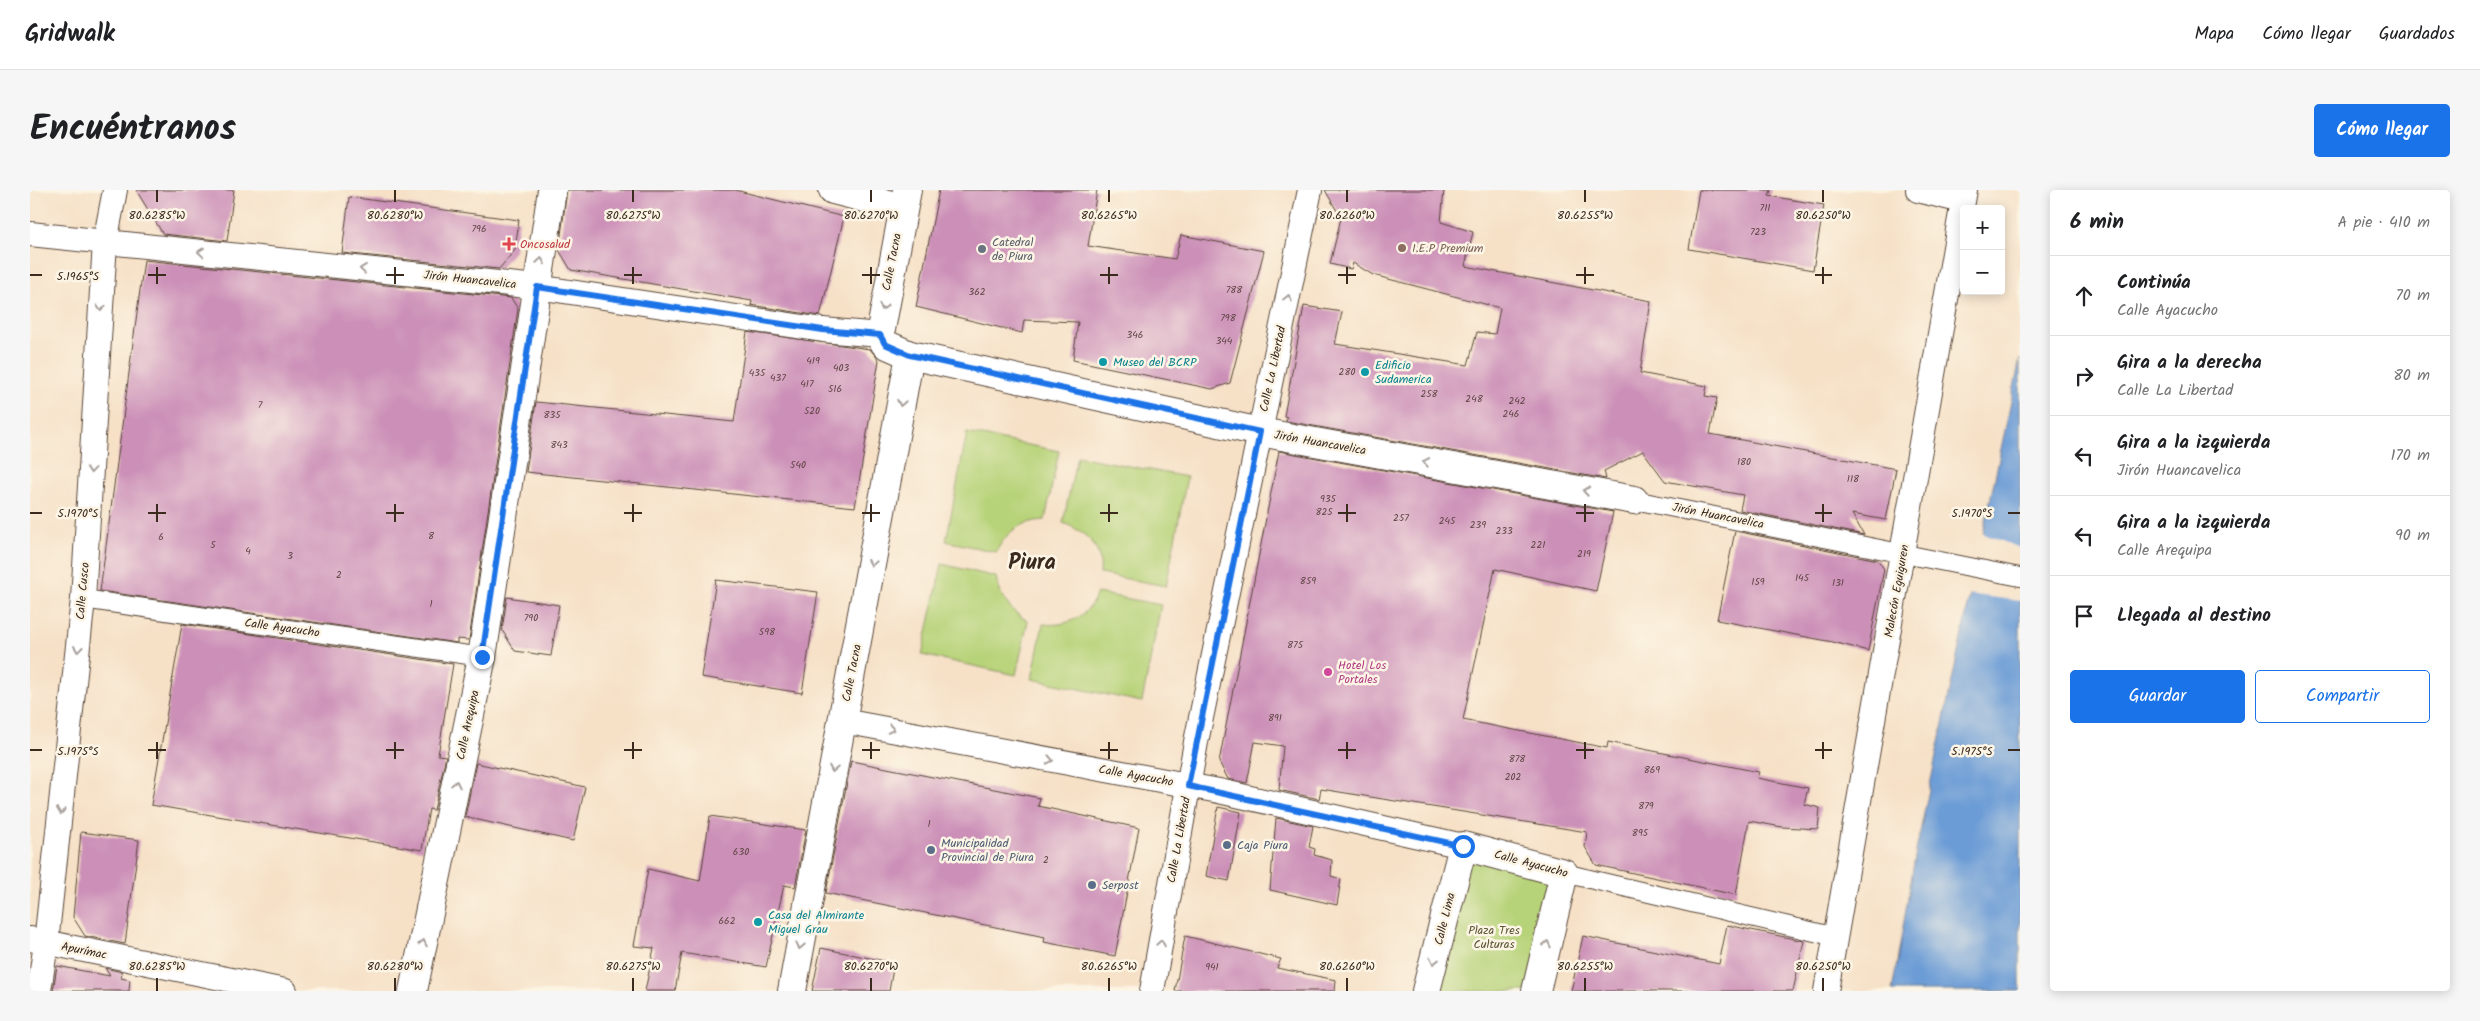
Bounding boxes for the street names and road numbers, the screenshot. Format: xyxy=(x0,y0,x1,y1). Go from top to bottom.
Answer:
street label: Calle Tacna xyxy=(877,231,907,292)
street label: Jirón Huancavelica xyxy=(423,266,518,294)
street label: Calle La Libertad xyxy=(1255,323,1292,414)
street label: Jirón Huancavelica xyxy=(1273,426,1368,461)
street label: Jirón Huancavelica xyxy=(1670,498,1766,534)
street label: Malecón Eguiguren xyxy=(1879,543,1915,639)
street label: Calle Cusco xyxy=(71,561,95,621)
street label: Calle Ayacucho xyxy=(243,613,321,643)
street label: Calle Tacna xyxy=(837,642,867,703)
street label: Calle Arequipa xyxy=(451,688,485,762)
street label: Calle Ayacucho xyxy=(1097,760,1175,792)
street label: Calle La Libertad xyxy=(1162,794,1196,885)
street label: Calle Ayacucho xyxy=(1492,845,1570,883)
street label: Calle Lima xyxy=(1429,890,1461,947)
street label: Apurímac xyxy=(60,937,108,965)

